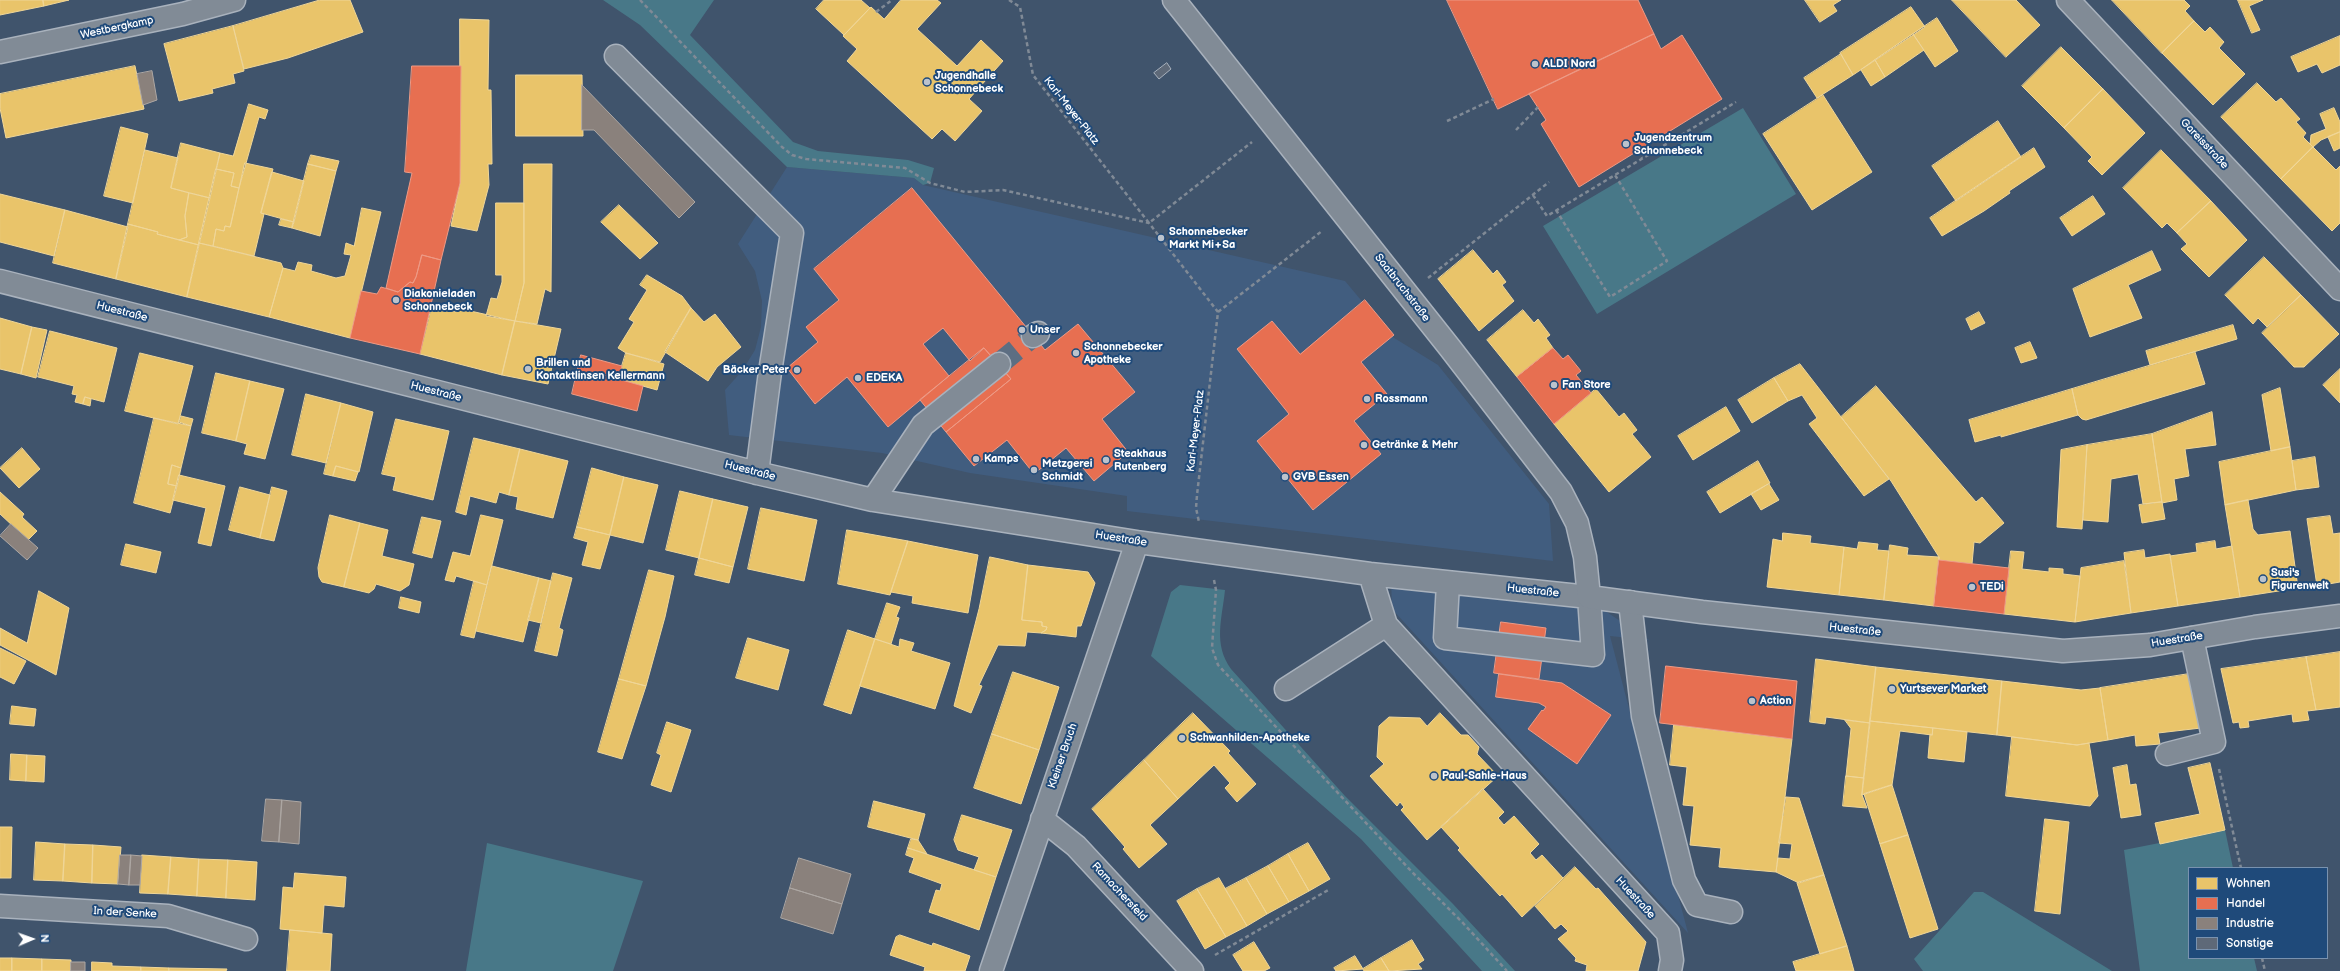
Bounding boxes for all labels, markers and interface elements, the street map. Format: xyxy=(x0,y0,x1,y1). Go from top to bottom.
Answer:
street label: Westbergkamp xyxy=(79,14,155,42)
place label: ALDI Nord xyxy=(1543,57,1596,71)
marker: ALDI Nord xyxy=(1530,59,1540,69)
place label: Jugendhalle Schonnebeck xyxy=(935,69,1003,95)
street label: Karl-Meyer-Platz xyxy=(1040,75,1102,147)
marker: Jugendhalle Schonnebeck xyxy=(922,77,932,87)
street label: Gareisstraße xyxy=(2177,116,2231,172)
place label: Jugendzentrum Schonnebeck xyxy=(1634,131,1712,157)
marker: Jugendzentrum Schonnebeck xyxy=(1621,139,1631,149)
place label: Schonnebecker Markt Mi+Sa xyxy=(1169,225,1248,251)
marker: Schonnebecker Markt Mi+Sa xyxy=(1156,233,1166,243)
street label: Saatbruchstraße xyxy=(1372,252,1432,324)
place label: Diakonieladen Schonnebeck xyxy=(404,287,476,313)
marker: Diakonieladen Schonnebeck xyxy=(391,295,401,305)
street label: Huestraße xyxy=(95,299,149,325)
place label: Unser xyxy=(1030,323,1060,337)
marker: Unser xyxy=(1017,325,1027,335)
place label: Schonnebecker Apotheke xyxy=(1084,340,1163,366)
marker: Schonnebecker Apotheke xyxy=(1071,348,1081,358)
place label: Brillen und Kontaktlinsen Kellermann xyxy=(536,356,665,382)
place label: Bäcker Peter xyxy=(723,363,789,377)
marker: Brillen und Kontaktlinsen Kellermann xyxy=(523,364,533,374)
marker: Bäcker Peter xyxy=(792,365,802,375)
place label: EDEKA xyxy=(866,371,902,385)
marker: EDEKA xyxy=(853,373,863,383)
place label: Fan Store xyxy=(1562,378,1611,392)
street label: Huestraße xyxy=(409,379,463,405)
marker: Fan Store xyxy=(1549,380,1559,390)
street label: Karl-Meyer-Platz xyxy=(1184,389,1208,473)
place label: Rossmann xyxy=(1375,392,1428,406)
marker: Rossmann xyxy=(1362,394,1372,404)
place label: Getränke & Mehr xyxy=(1372,438,1458,452)
marker: Getränke & Mehr xyxy=(1359,440,1369,450)
place label: Steakhaus Rutenberg xyxy=(1114,447,1166,473)
place label: Kamps xyxy=(984,452,1018,466)
marker: Kamps xyxy=(971,454,981,464)
marker: Steakhaus Rutenberg xyxy=(1101,455,1111,465)
place label: Metzgerei Schmidt xyxy=(1042,457,1092,483)
street label: Huestraße xyxy=(723,458,777,484)
marker: Metzgerei Schmidt xyxy=(1029,465,1039,475)
place label: GVB Essen xyxy=(1293,470,1349,484)
marker: GVB Essen xyxy=(1280,472,1290,482)
street label: Huestraße xyxy=(1094,528,1148,550)
place label: Susi's Figurenwelt xyxy=(2271,566,2329,592)
marker: Susi's Figurenwelt xyxy=(2258,574,2268,584)
place label: TEDi xyxy=(1980,580,2004,594)
street label: Huestraße xyxy=(1506,582,1560,600)
marker: TEDi xyxy=(1967,582,1977,592)
street label: Huestraße xyxy=(1828,621,1882,639)
street label: Huestraße xyxy=(2150,629,2204,651)
place label: Yurtsever Market xyxy=(1900,682,1987,696)
marker: Yurtsever Market xyxy=(1887,684,1897,694)
place label: Action xyxy=(1760,694,1792,708)
marker: Action xyxy=(1747,696,1757,706)
street label: Kleiner Bruch xyxy=(1046,722,1080,790)
place label: Schwanhilden-Apotheke xyxy=(1190,731,1310,745)
marker: Schwanhilden-Apotheke xyxy=(1177,733,1187,743)
place label: Paul-Sahle-Haus xyxy=(1442,769,1527,783)
marker: Paul-Sahle-Haus xyxy=(1429,771,1439,781)
street label: Ramachersfeld xyxy=(1088,860,1150,924)
legend xyxy=(2188,867,2328,959)
street label: Huestraße xyxy=(1612,874,1658,922)
text: Wohnen xyxy=(2226,876,2270,891)
text: Handel xyxy=(2226,896,2265,911)
street label: In der Senke xyxy=(93,905,157,921)
text: Industrie xyxy=(2226,916,2274,931)
north arrow xyxy=(12,919,52,959)
text: N xyxy=(38,934,51,943)
text: Sonstige xyxy=(2226,936,2273,951)

